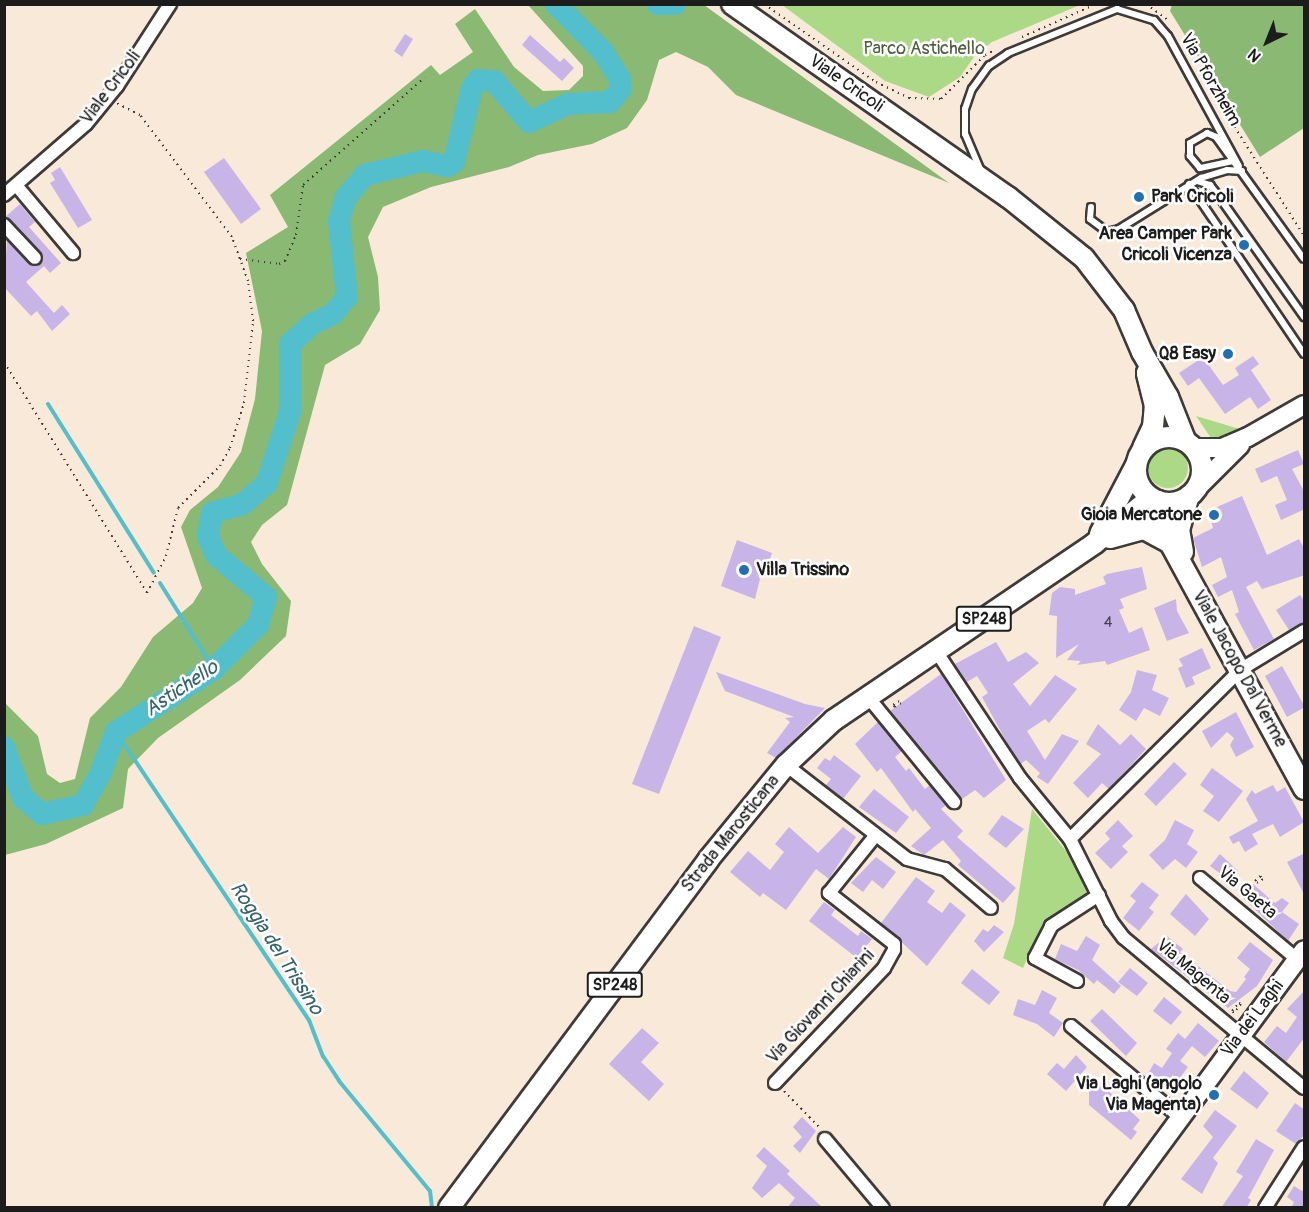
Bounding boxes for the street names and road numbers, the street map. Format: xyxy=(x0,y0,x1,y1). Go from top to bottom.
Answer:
street label: Via Pforzheim xyxy=(1175,30,1245,130)
street label: Viale Cricoli xyxy=(76,47,146,129)
street label: Viale Cricoli xyxy=(804,50,888,118)
street label: Viale Jacopo Dal Verme xyxy=(1187,587,1291,751)
road number: SP248 xyxy=(956,606,1012,632)
street label: Strada Marosticana xyxy=(677,771,785,897)
street label: Via Gaeta xyxy=(1213,862,1281,924)
street label: Via Magenta xyxy=(1151,935,1235,1009)
street label: Via Giovanni Chiarini xyxy=(762,945,880,1069)
road number: SP248 xyxy=(586,972,644,998)
street label: Via dei Laghi xyxy=(1217,976,1289,1062)

